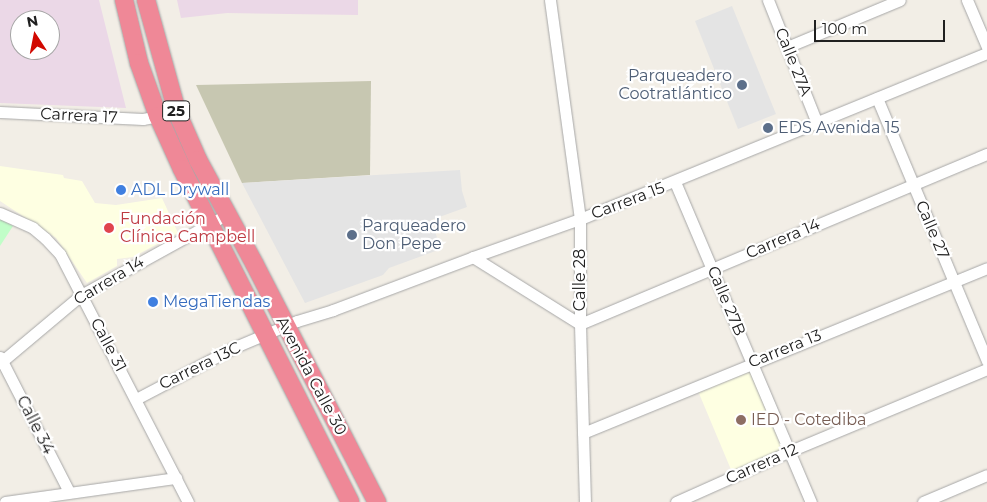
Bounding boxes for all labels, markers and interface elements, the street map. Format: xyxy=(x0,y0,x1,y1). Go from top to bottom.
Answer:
north arrow xyxy=(10,10,60,60)
scale bar xyxy=(817,10,948,42)
text: N xyxy=(25,11,40,31)
text: 100 m xyxy=(822,19,867,38)
street label: Calle 27A xyxy=(771,25,815,99)
place label: Parqueadero Cootratlántico xyxy=(619,66,732,104)
marker: Parqueadero Cootratlántico xyxy=(736,79,748,91)
road number: 25 xyxy=(161,98,191,124)
street label: Carrera 17 xyxy=(40,104,118,128)
place label: EDS Avenida 15 xyxy=(778,118,900,138)
marker: EDS Avenida 15 xyxy=(762,122,774,134)
street label: Carrera 15 xyxy=(589,178,667,224)
place label: ADL Drywall xyxy=(131,180,229,200)
marker: ADL Drywall xyxy=(115,184,127,196)
street label: Calle 27 xyxy=(911,198,953,262)
place label: Fundación Clínica Campbell xyxy=(120,209,255,247)
street label: Carrera 14 xyxy=(743,215,823,263)
place label: Parqueadero Don Pepe xyxy=(362,216,466,254)
marker: Fundación Clínica Campbell xyxy=(102,221,116,235)
marker: Parqueadero Don Pepe xyxy=(346,229,358,241)
street label: Calle 28 xyxy=(570,249,590,311)
street label: Carrera 14 xyxy=(70,253,148,309)
street label: Calle 27B xyxy=(703,263,749,339)
place label: MegaTiendas xyxy=(163,292,270,312)
marker: MegaTiendas xyxy=(147,296,159,308)
street label: Avenida Calle 30 xyxy=(272,313,350,439)
street label: Calle 31 xyxy=(86,315,130,375)
street label: Carrera 13 xyxy=(746,326,824,372)
street label: Carrera 13C xyxy=(156,338,244,394)
street label: Calle 34 xyxy=(12,393,58,457)
place label: IED - Cotediba xyxy=(751,410,867,430)
marker: IED - Cotediba xyxy=(735,414,747,426)
street label: Carrera 12 xyxy=(723,440,801,488)

